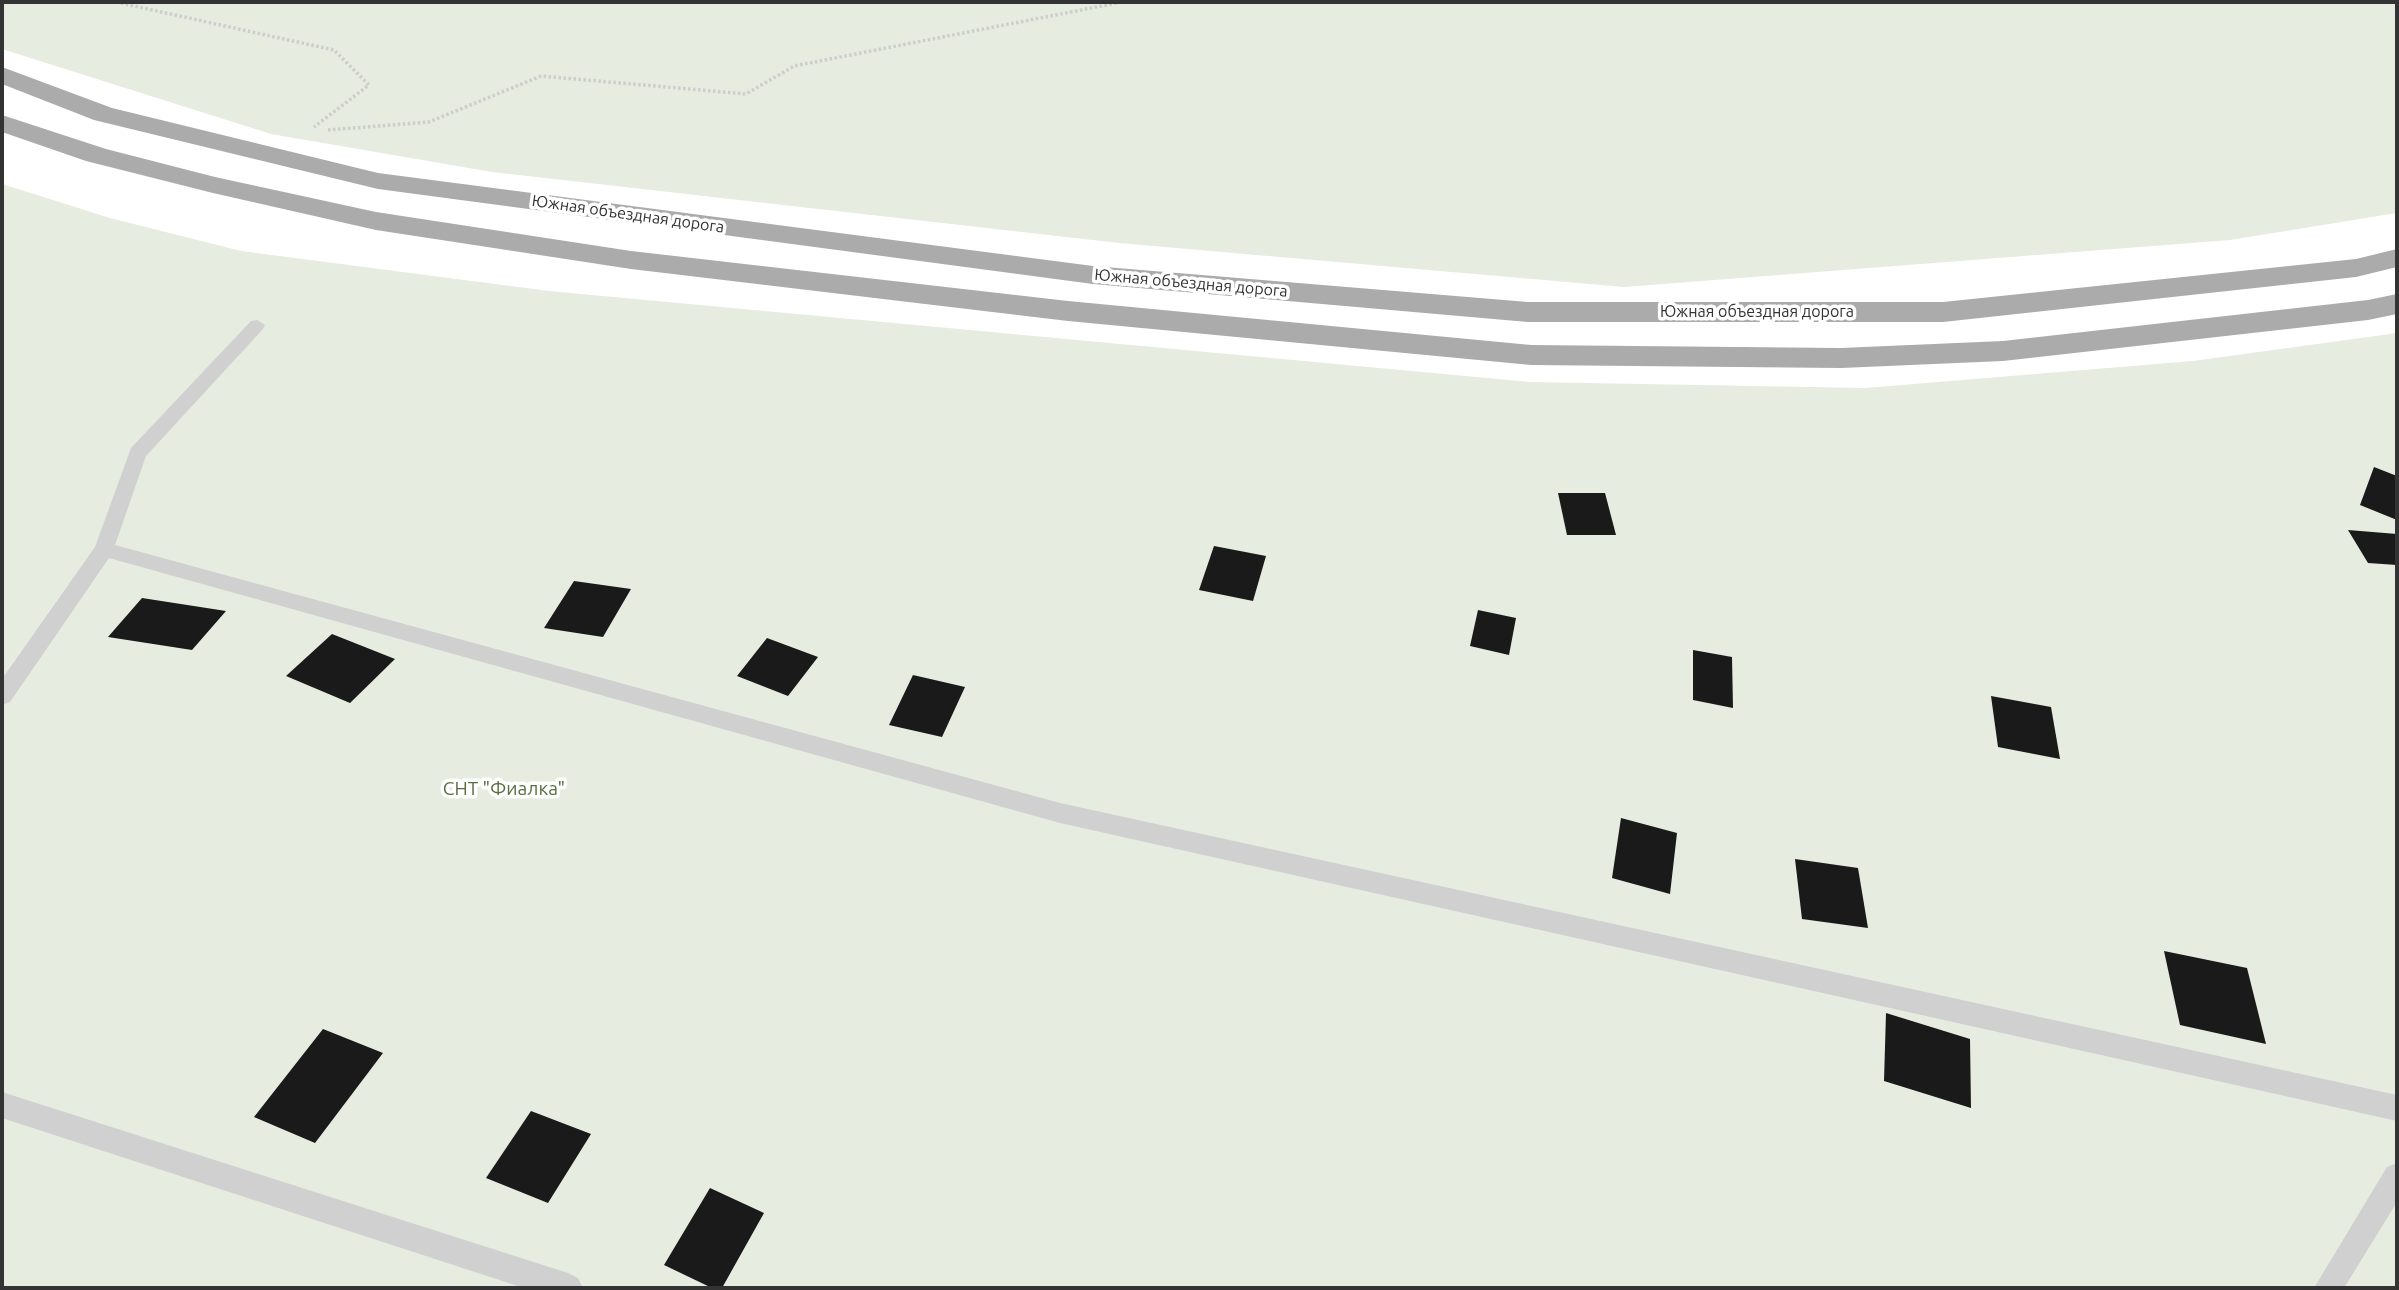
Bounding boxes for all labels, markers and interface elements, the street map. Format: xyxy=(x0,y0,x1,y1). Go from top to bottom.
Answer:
street label: Южная объездная дорога xyxy=(531,191,725,237)
street label: Южная объездная дорога xyxy=(1094,265,1288,301)
street label: Южная объездная дорога xyxy=(1660,302,1854,322)
park label: СНТ "Фиалка" xyxy=(443,778,565,800)

